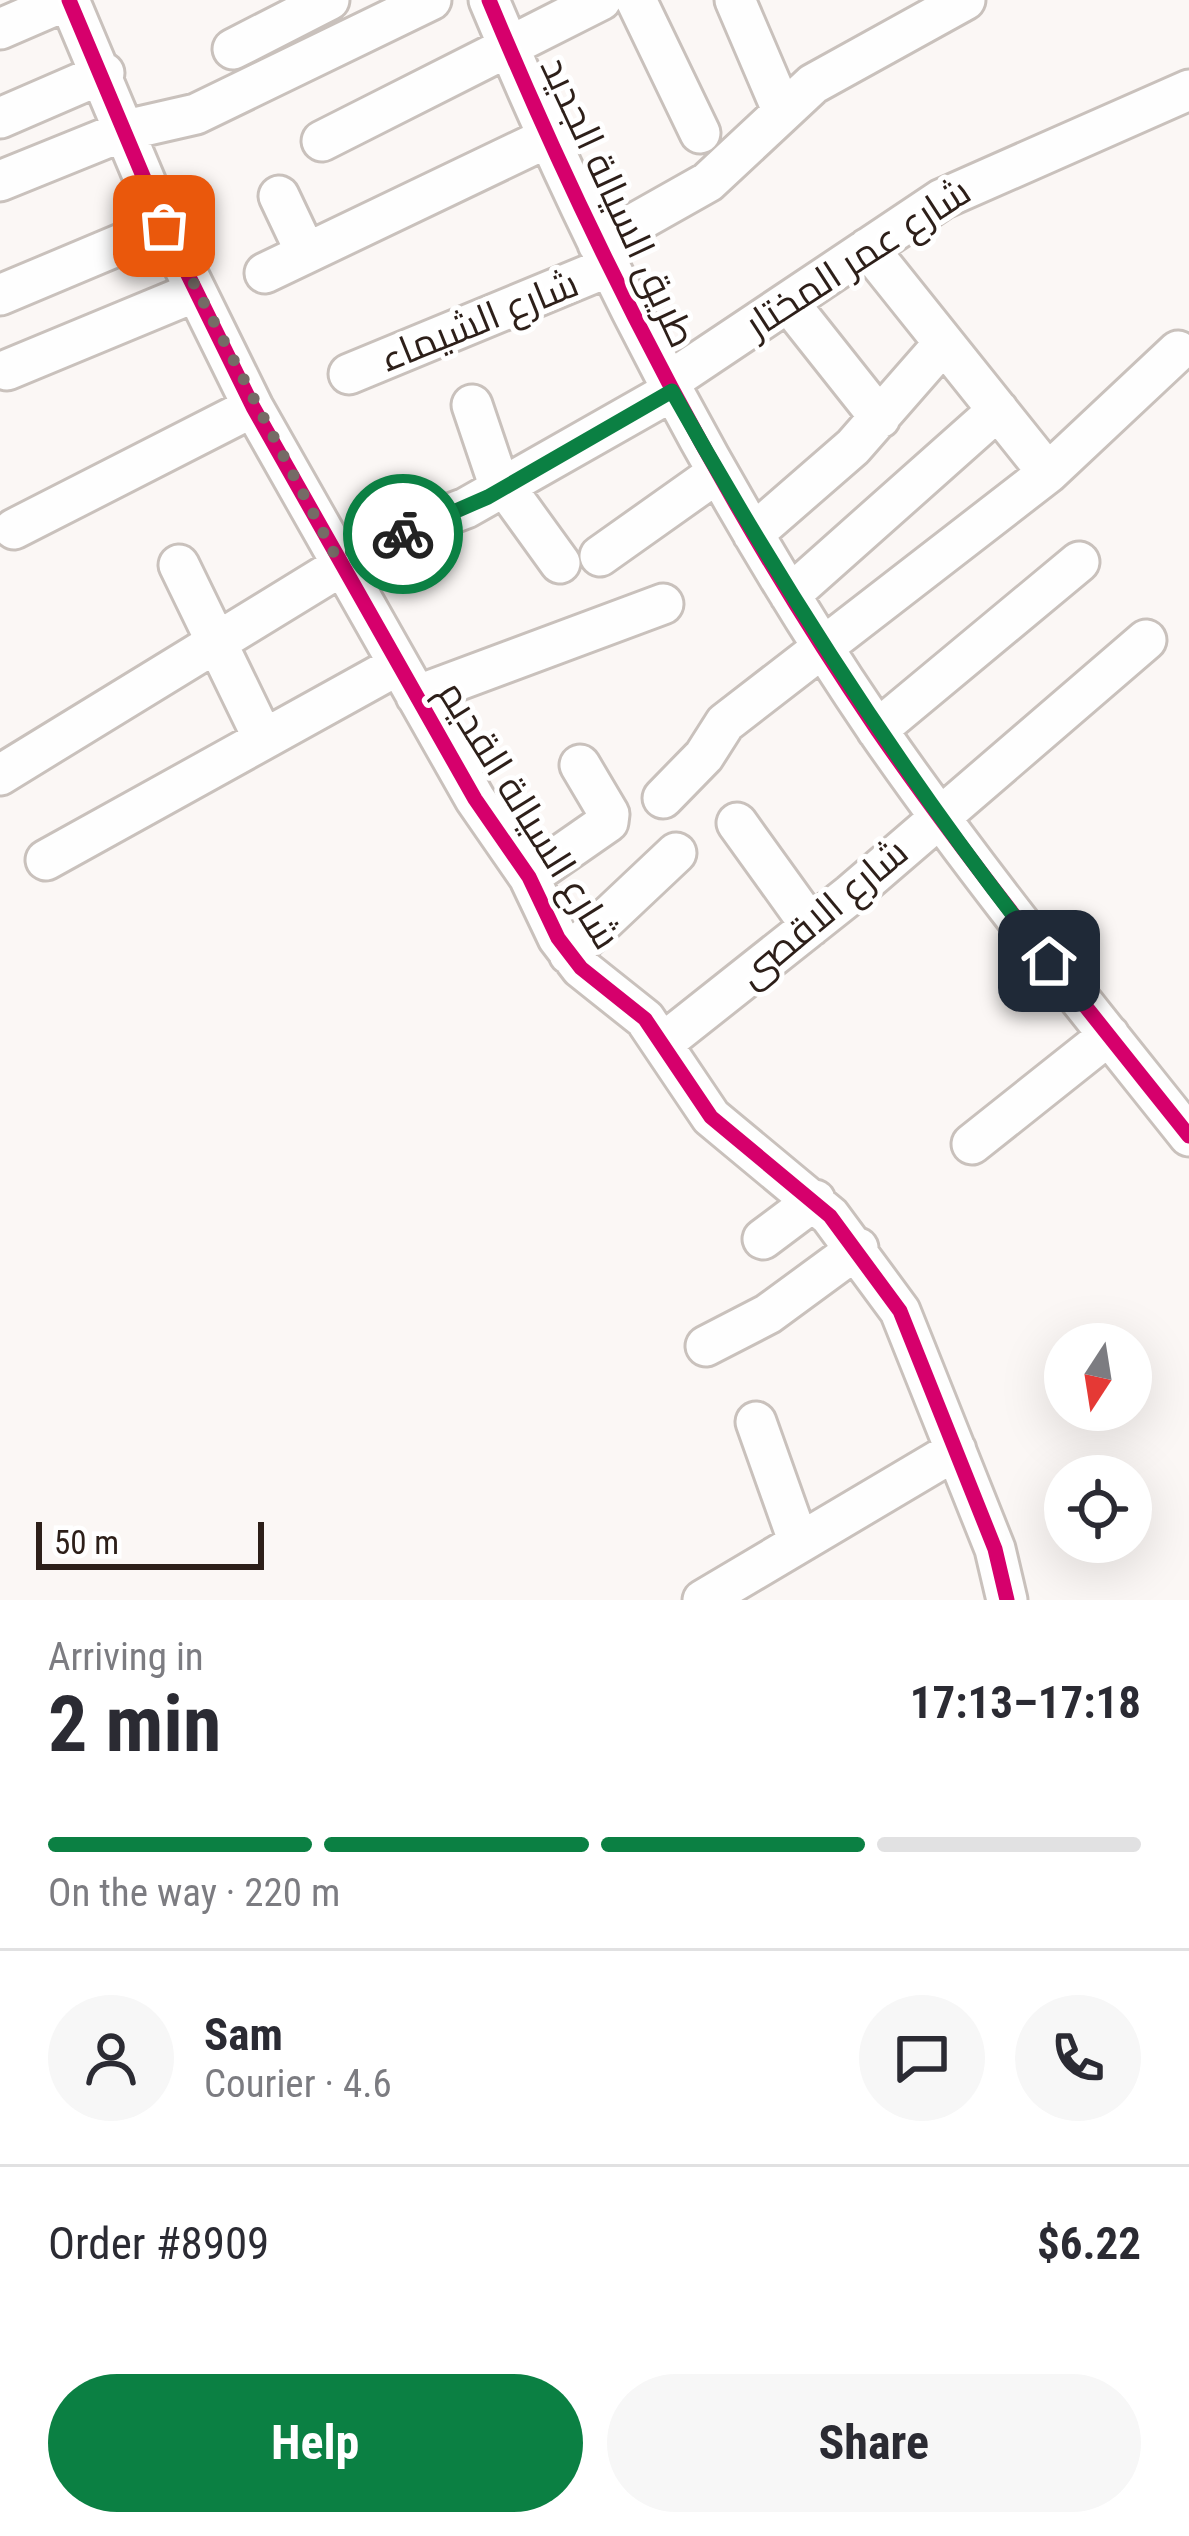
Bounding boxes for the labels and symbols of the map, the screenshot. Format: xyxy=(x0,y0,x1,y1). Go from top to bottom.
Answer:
street label: طريق السيالة الجديد xyxy=(531,50,705,354)
street label: شارع عمر المختار xyxy=(735,168,981,351)
pin xyxy=(113,175,215,277)
street label: شارع الشيماء xyxy=(373,260,586,384)
courier xyxy=(343,474,463,594)
street label: شارع السيالة القديم xyxy=(425,672,630,959)
street label: شارع الاقصى xyxy=(729,829,919,999)
pin xyxy=(998,910,1100,1012)
north arrow xyxy=(1044,1323,1152,1431)
scale bar xyxy=(36,1516,264,1569)

